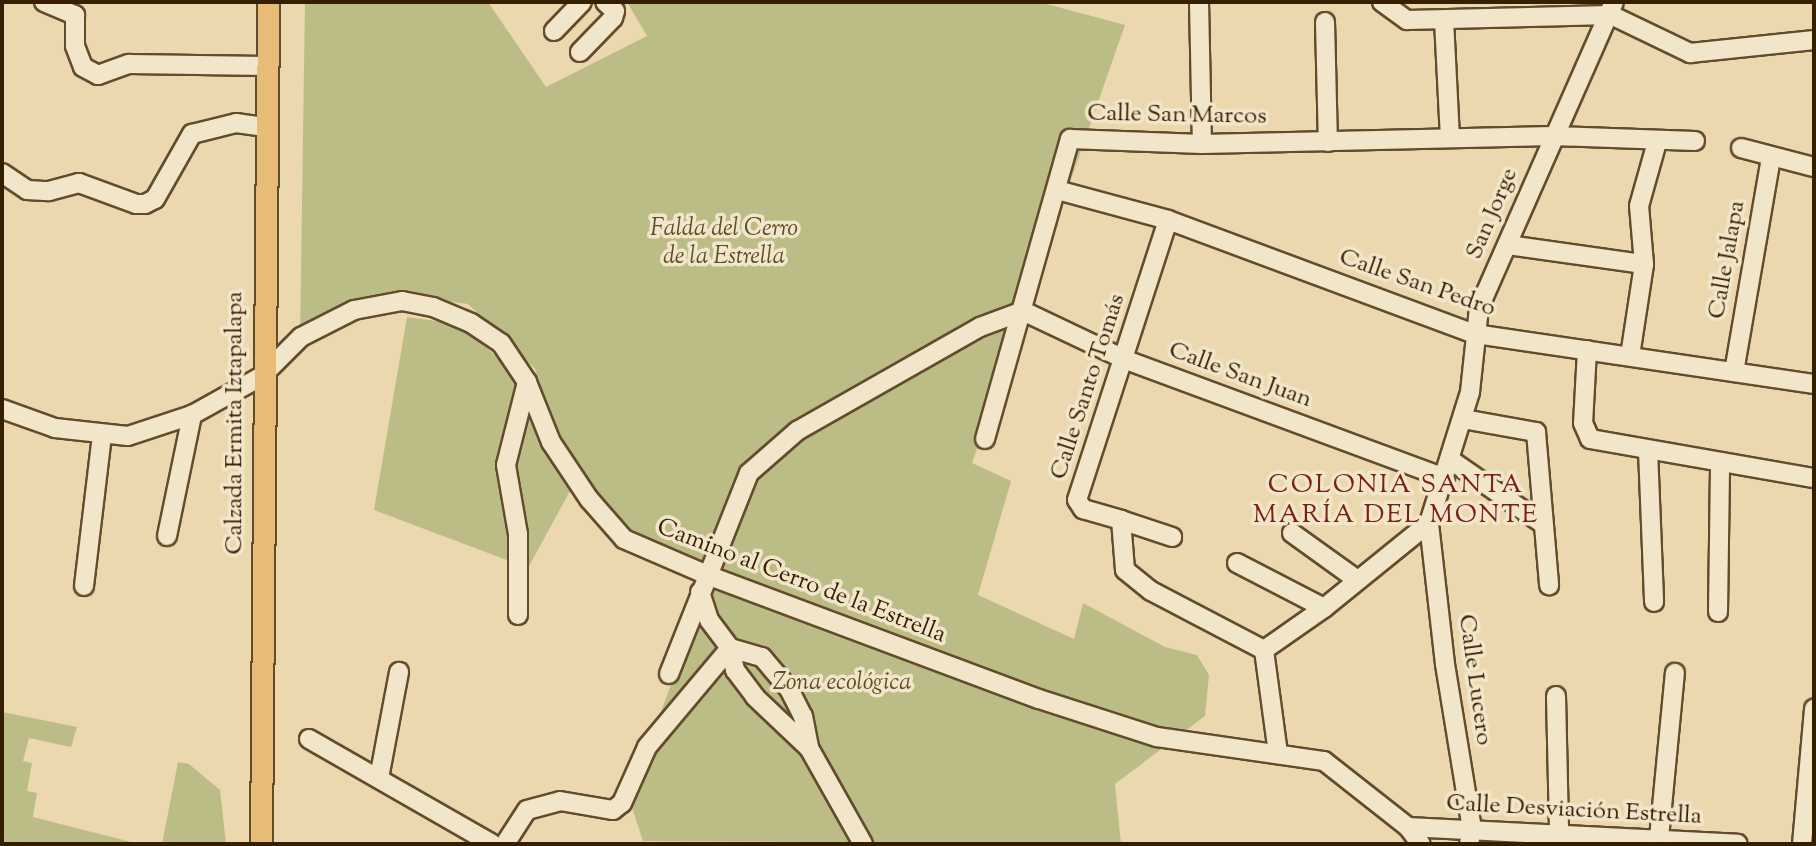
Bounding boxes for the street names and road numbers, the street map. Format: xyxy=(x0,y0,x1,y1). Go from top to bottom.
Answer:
street label: Calle San Marcos xyxy=(1087,100,1267,132)
street label: San Jorge xyxy=(1461,164,1525,264)
street label: Calle Jalapa xyxy=(1703,199,1753,321)
street label: Calle San Pedro xyxy=(1335,244,1499,324)
street label: Calle Santo Tomás xyxy=(1045,291,1133,483)
street label: Calzada Ermita Iztapalapa xyxy=(222,292,250,554)
street label: Calle San Juan xyxy=(1164,337,1316,415)
street label: Camino al Cerro de la Estrella xyxy=(653,514,949,650)
street label: Calle Lucero xyxy=(1451,613,1497,747)
street label: Calle Desviación Estrella xyxy=(1445,790,1703,832)

